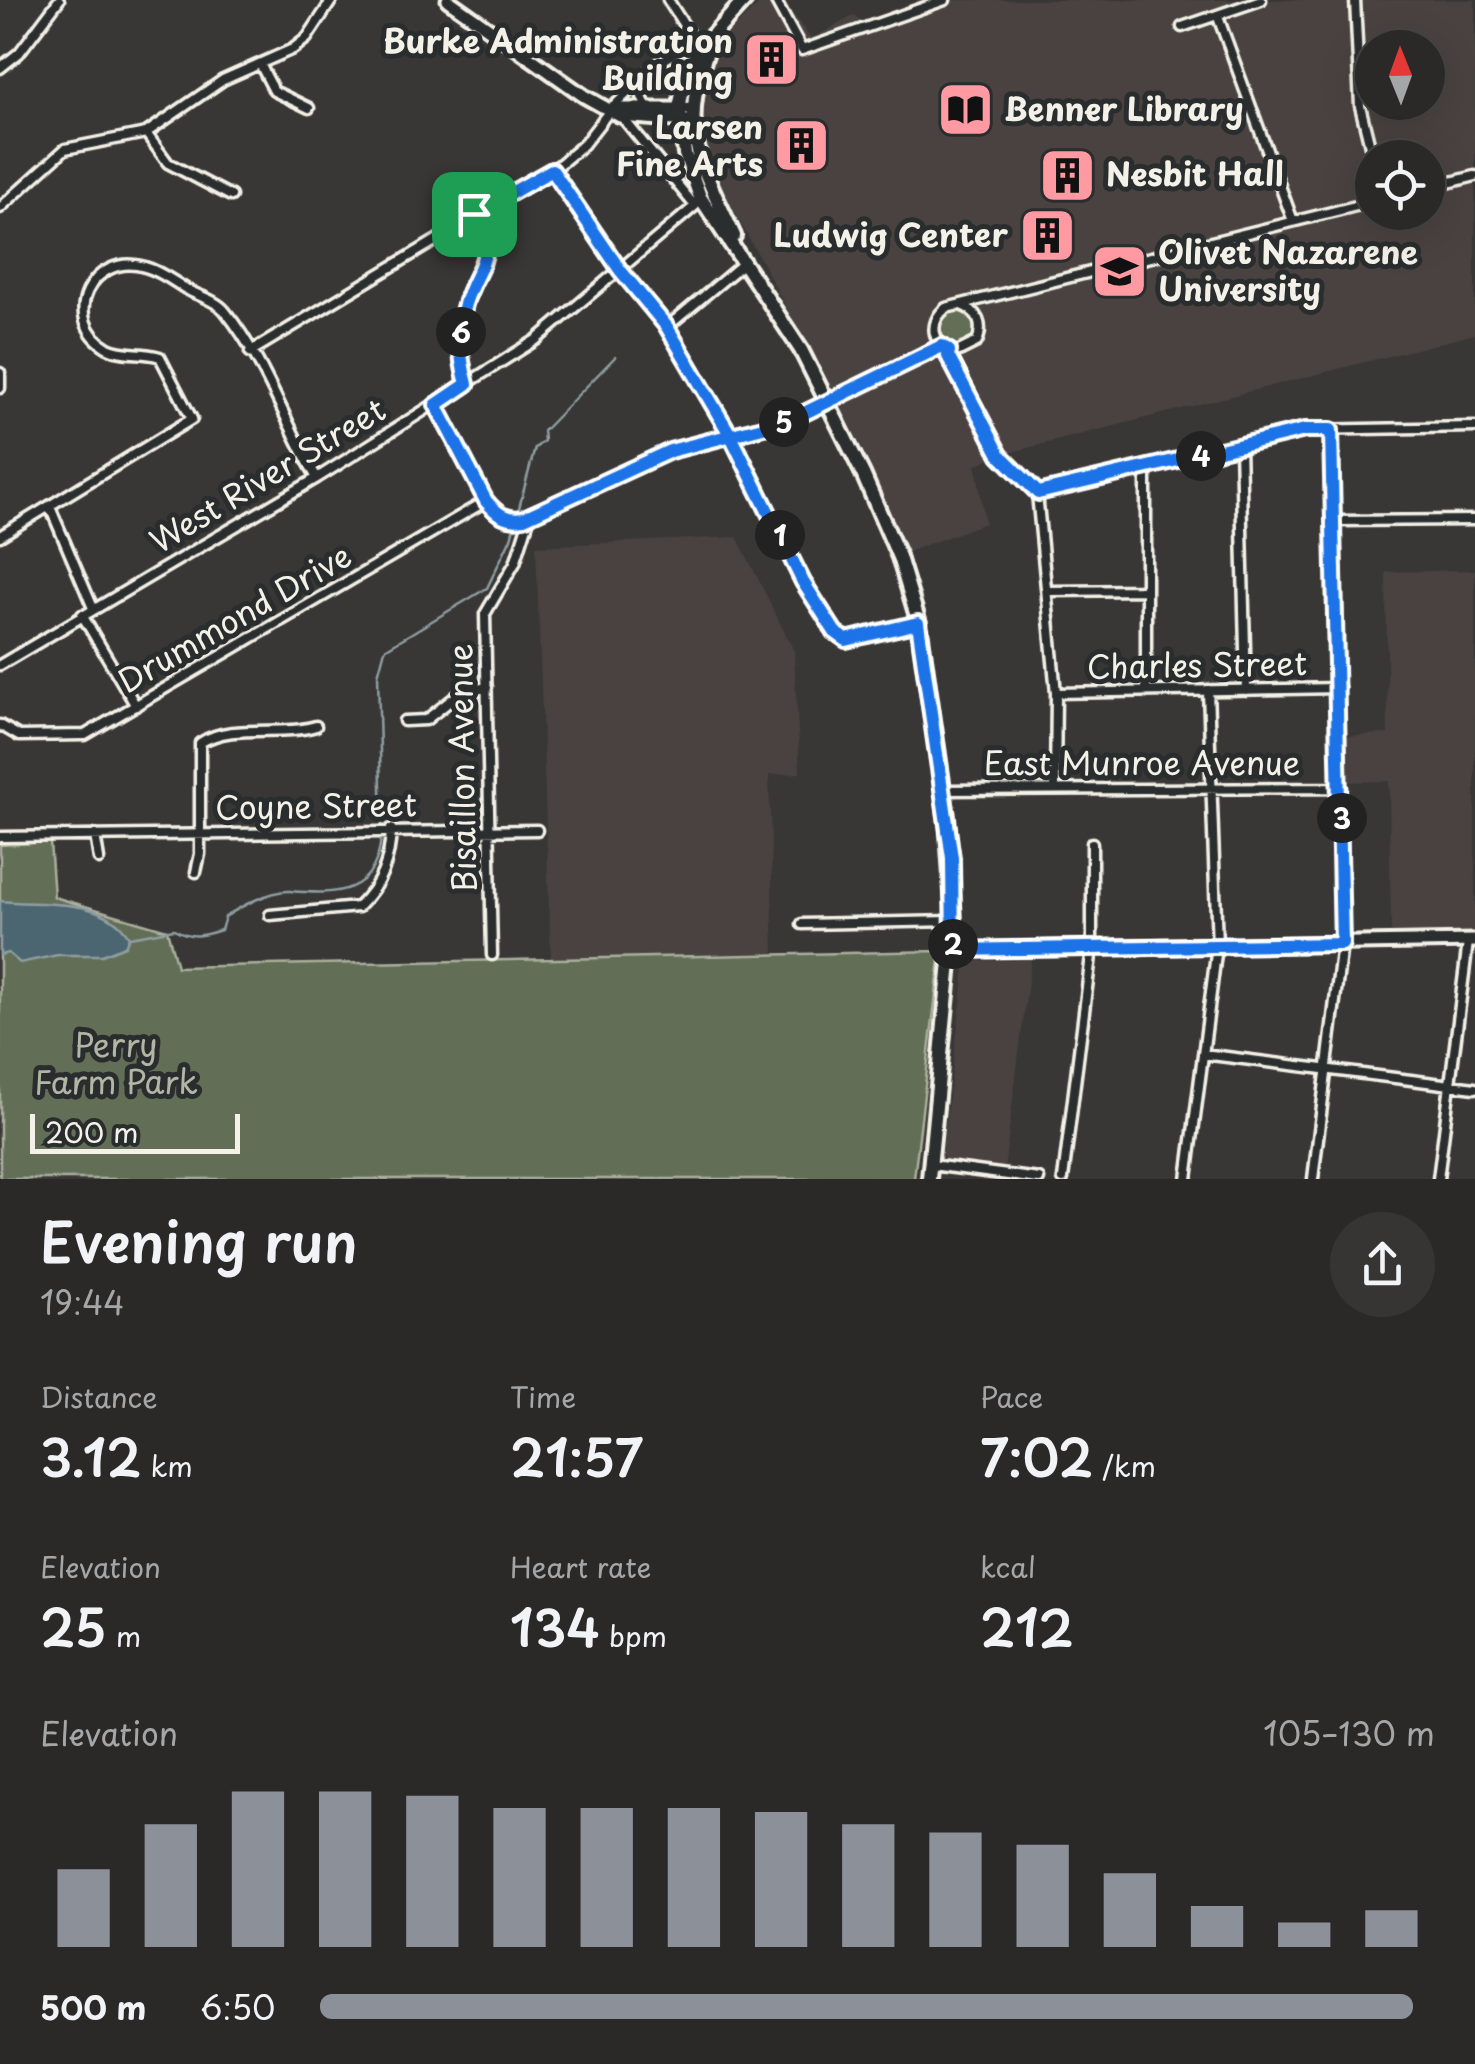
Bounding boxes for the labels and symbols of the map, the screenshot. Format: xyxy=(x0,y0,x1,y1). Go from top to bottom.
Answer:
place label: Burke Administration Building xyxy=(383,16,733,101)
building icon: Burke Administration Building xyxy=(742,30,802,90)
north arrow xyxy=(1355,30,1445,120)
library icon: Benner Library xyxy=(935,80,995,140)
place label: Benner Library xyxy=(1004,84,1244,132)
place label: Larsen Fine Arts xyxy=(616,102,763,187)
building icon: Larsen Fine Arts xyxy=(772,116,832,176)
building icon: Nesbit Hall xyxy=(1037,145,1097,205)
place label: Nesbit Hall xyxy=(1106,149,1284,197)
pin xyxy=(432,172,517,257)
building icon: Ludwig Center xyxy=(1017,206,1077,266)
place label: Ludwig Center xyxy=(774,210,1008,258)
place label: Olivet Nazarene University xyxy=(1158,227,1418,312)
school or university icon: Olivet Nazarene University xyxy=(1089,241,1149,301)
pin: 6 xyxy=(436,307,486,357)
street label: West River Street xyxy=(140,385,394,564)
pin: 5 xyxy=(759,397,809,447)
pin: 4 xyxy=(1176,431,1226,481)
pin: 1 xyxy=(755,510,805,560)
street label: Drummond Drive xyxy=(108,531,360,704)
street label: Charles Street xyxy=(1086,638,1308,690)
street label: Bisaillon Avenue xyxy=(435,643,487,893)
street label: East Munroe Avenue xyxy=(984,738,1300,786)
street label: Coyne Street xyxy=(215,779,417,831)
pin: 3 xyxy=(1317,793,1367,843)
pin: 2 xyxy=(928,919,978,969)
park label: Perry Farm Park xyxy=(34,1020,198,1105)
scale bar xyxy=(30,1109,240,1154)

